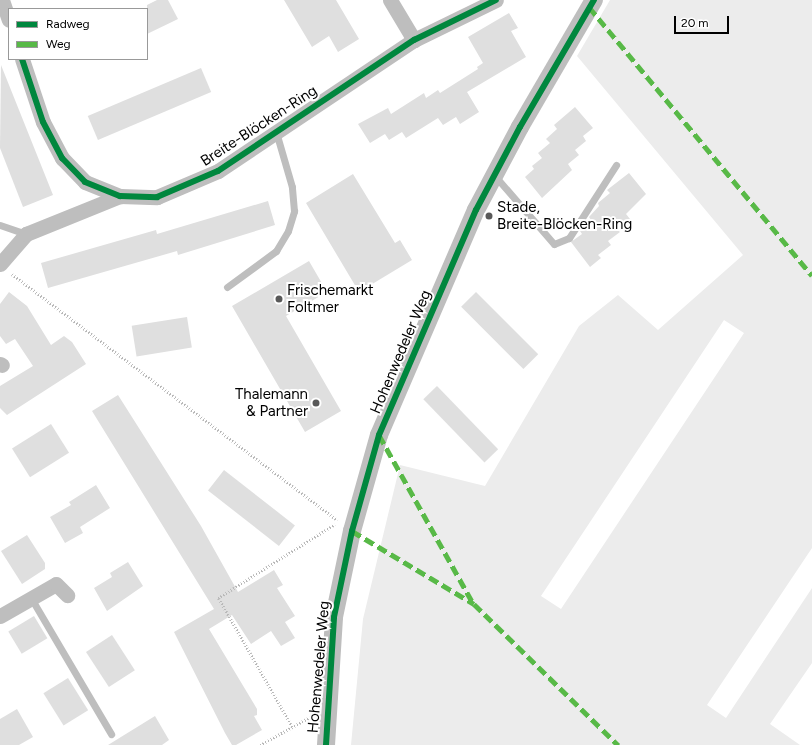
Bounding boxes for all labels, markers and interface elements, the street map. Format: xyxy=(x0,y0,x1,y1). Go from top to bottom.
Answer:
legend xyxy=(8,8,148,60)
scale bar xyxy=(676,8,731,34)
text: 20 m xyxy=(681,16,709,30)
text: Radweg xyxy=(46,17,90,31)
text: Weg xyxy=(46,37,71,51)
street label: Breite-Blöcken-Ring xyxy=(197,82,321,170)
place label: Stade, Breite-Blöcken-Ring xyxy=(497,198,632,233)
marker: Stade, Breite-Blöcken-Ring xyxy=(484,211,494,221)
place label: Frischemarkt Foltmer xyxy=(287,281,374,316)
street label: Hohenwedeler Weg xyxy=(367,287,435,417)
marker: Frischemarkt Foltmer xyxy=(274,294,284,304)
place label: Thalemann & Partner xyxy=(235,385,308,420)
marker: Thalemann & Partner xyxy=(311,398,321,408)
street label: Hohenwedeler Weg xyxy=(304,600,334,734)

